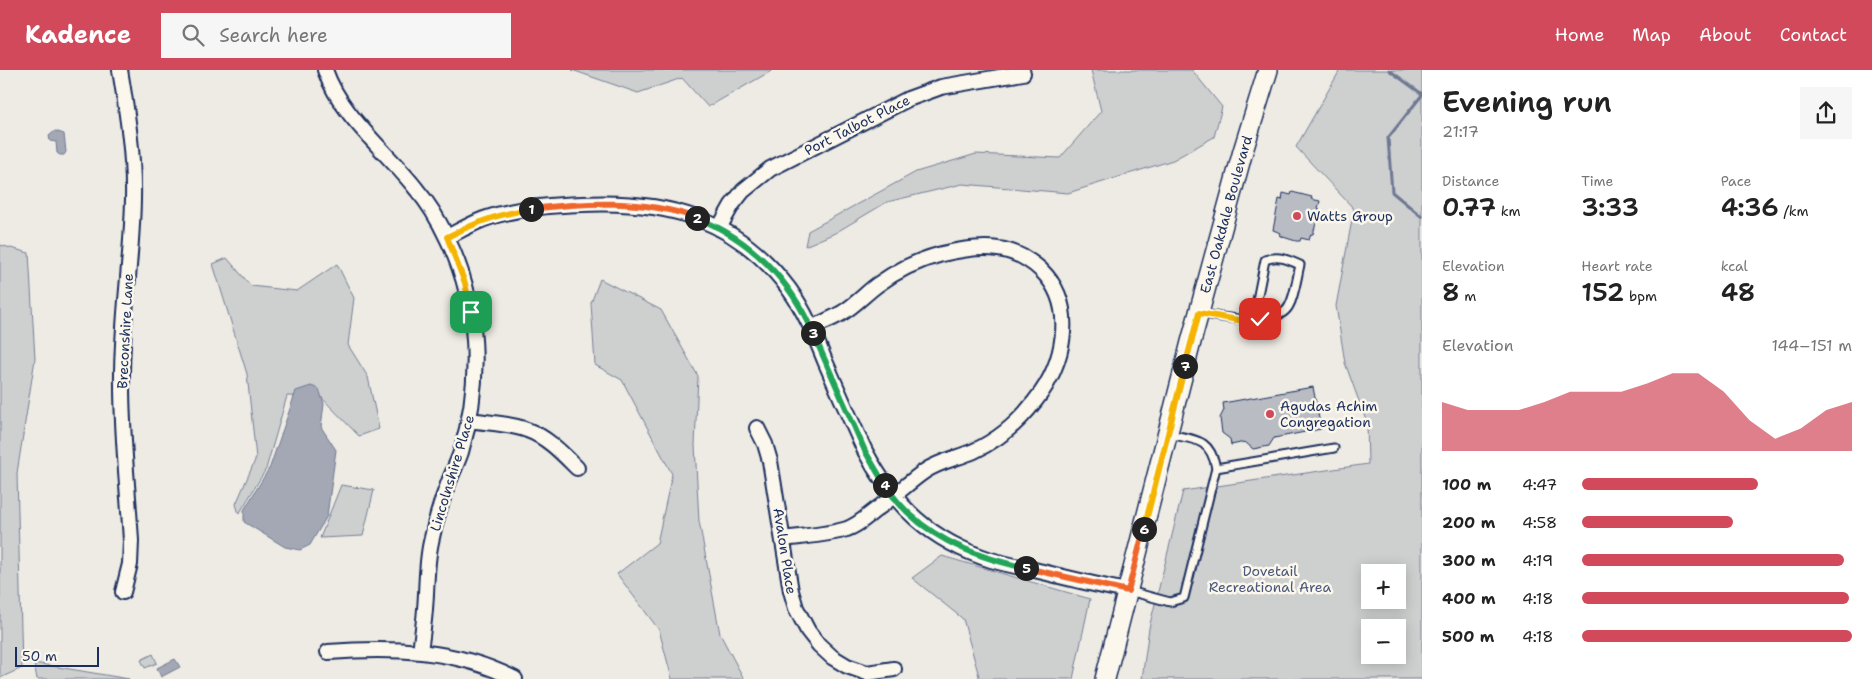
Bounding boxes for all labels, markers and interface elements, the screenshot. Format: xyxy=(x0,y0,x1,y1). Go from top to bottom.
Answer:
search box xyxy=(161,13,511,58)
text: Kadence xyxy=(25,19,131,51)
icon: search xyxy=(179,21,207,49)
text: Search here xyxy=(219,23,328,48)
text: Home xyxy=(1555,23,1604,47)
text: Map xyxy=(1632,23,1671,47)
text: About xyxy=(1699,23,1752,47)
text: Contact xyxy=(1780,23,1847,47)
text: Evening run xyxy=(1442,83,1612,121)
button: share xyxy=(1800,87,1852,139)
street label: Port Talbot Place xyxy=(801,91,913,159)
text: 21:17 xyxy=(1442,121,1479,142)
street label: East Oakdale Boulevard xyxy=(1196,133,1256,295)
text: Distance xyxy=(1442,172,1499,190)
text: Time xyxy=(1581,172,1613,190)
text: Pace xyxy=(1721,172,1751,190)
text: 0.77 xyxy=(1442,190,1496,224)
text: 3:33 xyxy=(1581,190,1639,224)
text: 4:36 xyxy=(1721,190,1779,224)
pin: 1 xyxy=(518,196,544,222)
text: 1 xyxy=(528,200,535,218)
text: km xyxy=(1496,202,1521,220)
text: /km xyxy=(1779,202,1809,220)
pin: 2 xyxy=(684,206,710,230)
place label: Watts Group xyxy=(1307,207,1393,225)
text: 2 xyxy=(693,209,702,227)
marker: Watts Group xyxy=(1291,210,1303,222)
text: Elevation xyxy=(1442,257,1505,275)
text: Heart rate xyxy=(1581,257,1653,275)
text: kcal xyxy=(1721,257,1748,275)
street label: Breconshire Lane xyxy=(113,273,137,389)
text: 8 xyxy=(1442,275,1460,309)
text: 152 xyxy=(1581,275,1624,309)
text: 48 xyxy=(1721,275,1755,309)
text: m xyxy=(1460,287,1476,305)
text: bpm xyxy=(1624,287,1657,305)
pin xyxy=(450,291,492,333)
icon: arrive xyxy=(457,298,485,326)
pin xyxy=(1239,298,1281,340)
icon: check xyxy=(1246,305,1274,333)
pin: 3 xyxy=(800,320,826,346)
text: 3 xyxy=(809,324,818,342)
text: Elevation xyxy=(1442,335,1514,356)
text: 144–151 m xyxy=(1771,335,1852,356)
pin: 7 xyxy=(1172,354,1198,378)
text: 7 xyxy=(1181,357,1190,375)
place label: Agudas Achim Congregation xyxy=(1280,397,1377,431)
marker: Agudas Achim Congregation xyxy=(1264,408,1276,420)
street label: Lincolnshire Place xyxy=(426,413,478,533)
pin: 4 xyxy=(872,472,898,498)
text: 100 m xyxy=(1442,474,1491,495)
text: 4:47 xyxy=(1522,474,1557,495)
text: 4 xyxy=(881,476,890,494)
street label: Avalon Place xyxy=(769,506,801,596)
text: 200 m xyxy=(1442,512,1495,533)
text: 4:58 xyxy=(1522,512,1557,533)
pin: 6 xyxy=(1132,516,1156,542)
text: 6 xyxy=(1140,520,1149,538)
text: 300 m xyxy=(1442,550,1496,571)
text: 4:19 xyxy=(1522,550,1553,571)
pin: 5 xyxy=(1014,556,1038,580)
text: 5 xyxy=(1022,559,1031,577)
park label: Dovetail Recreational Area xyxy=(1209,562,1332,596)
map controls xyxy=(1361,564,1406,664)
button: + xyxy=(1361,564,1406,609)
text: 400 m xyxy=(1442,588,1496,609)
text: 4:18 xyxy=(1522,588,1553,609)
button: − xyxy=(1361,619,1406,664)
text: 500 m xyxy=(1442,626,1494,647)
text: 4:18 xyxy=(1522,626,1553,647)
scale bar xyxy=(15,644,99,667)
text: 50 m xyxy=(22,647,57,665)

